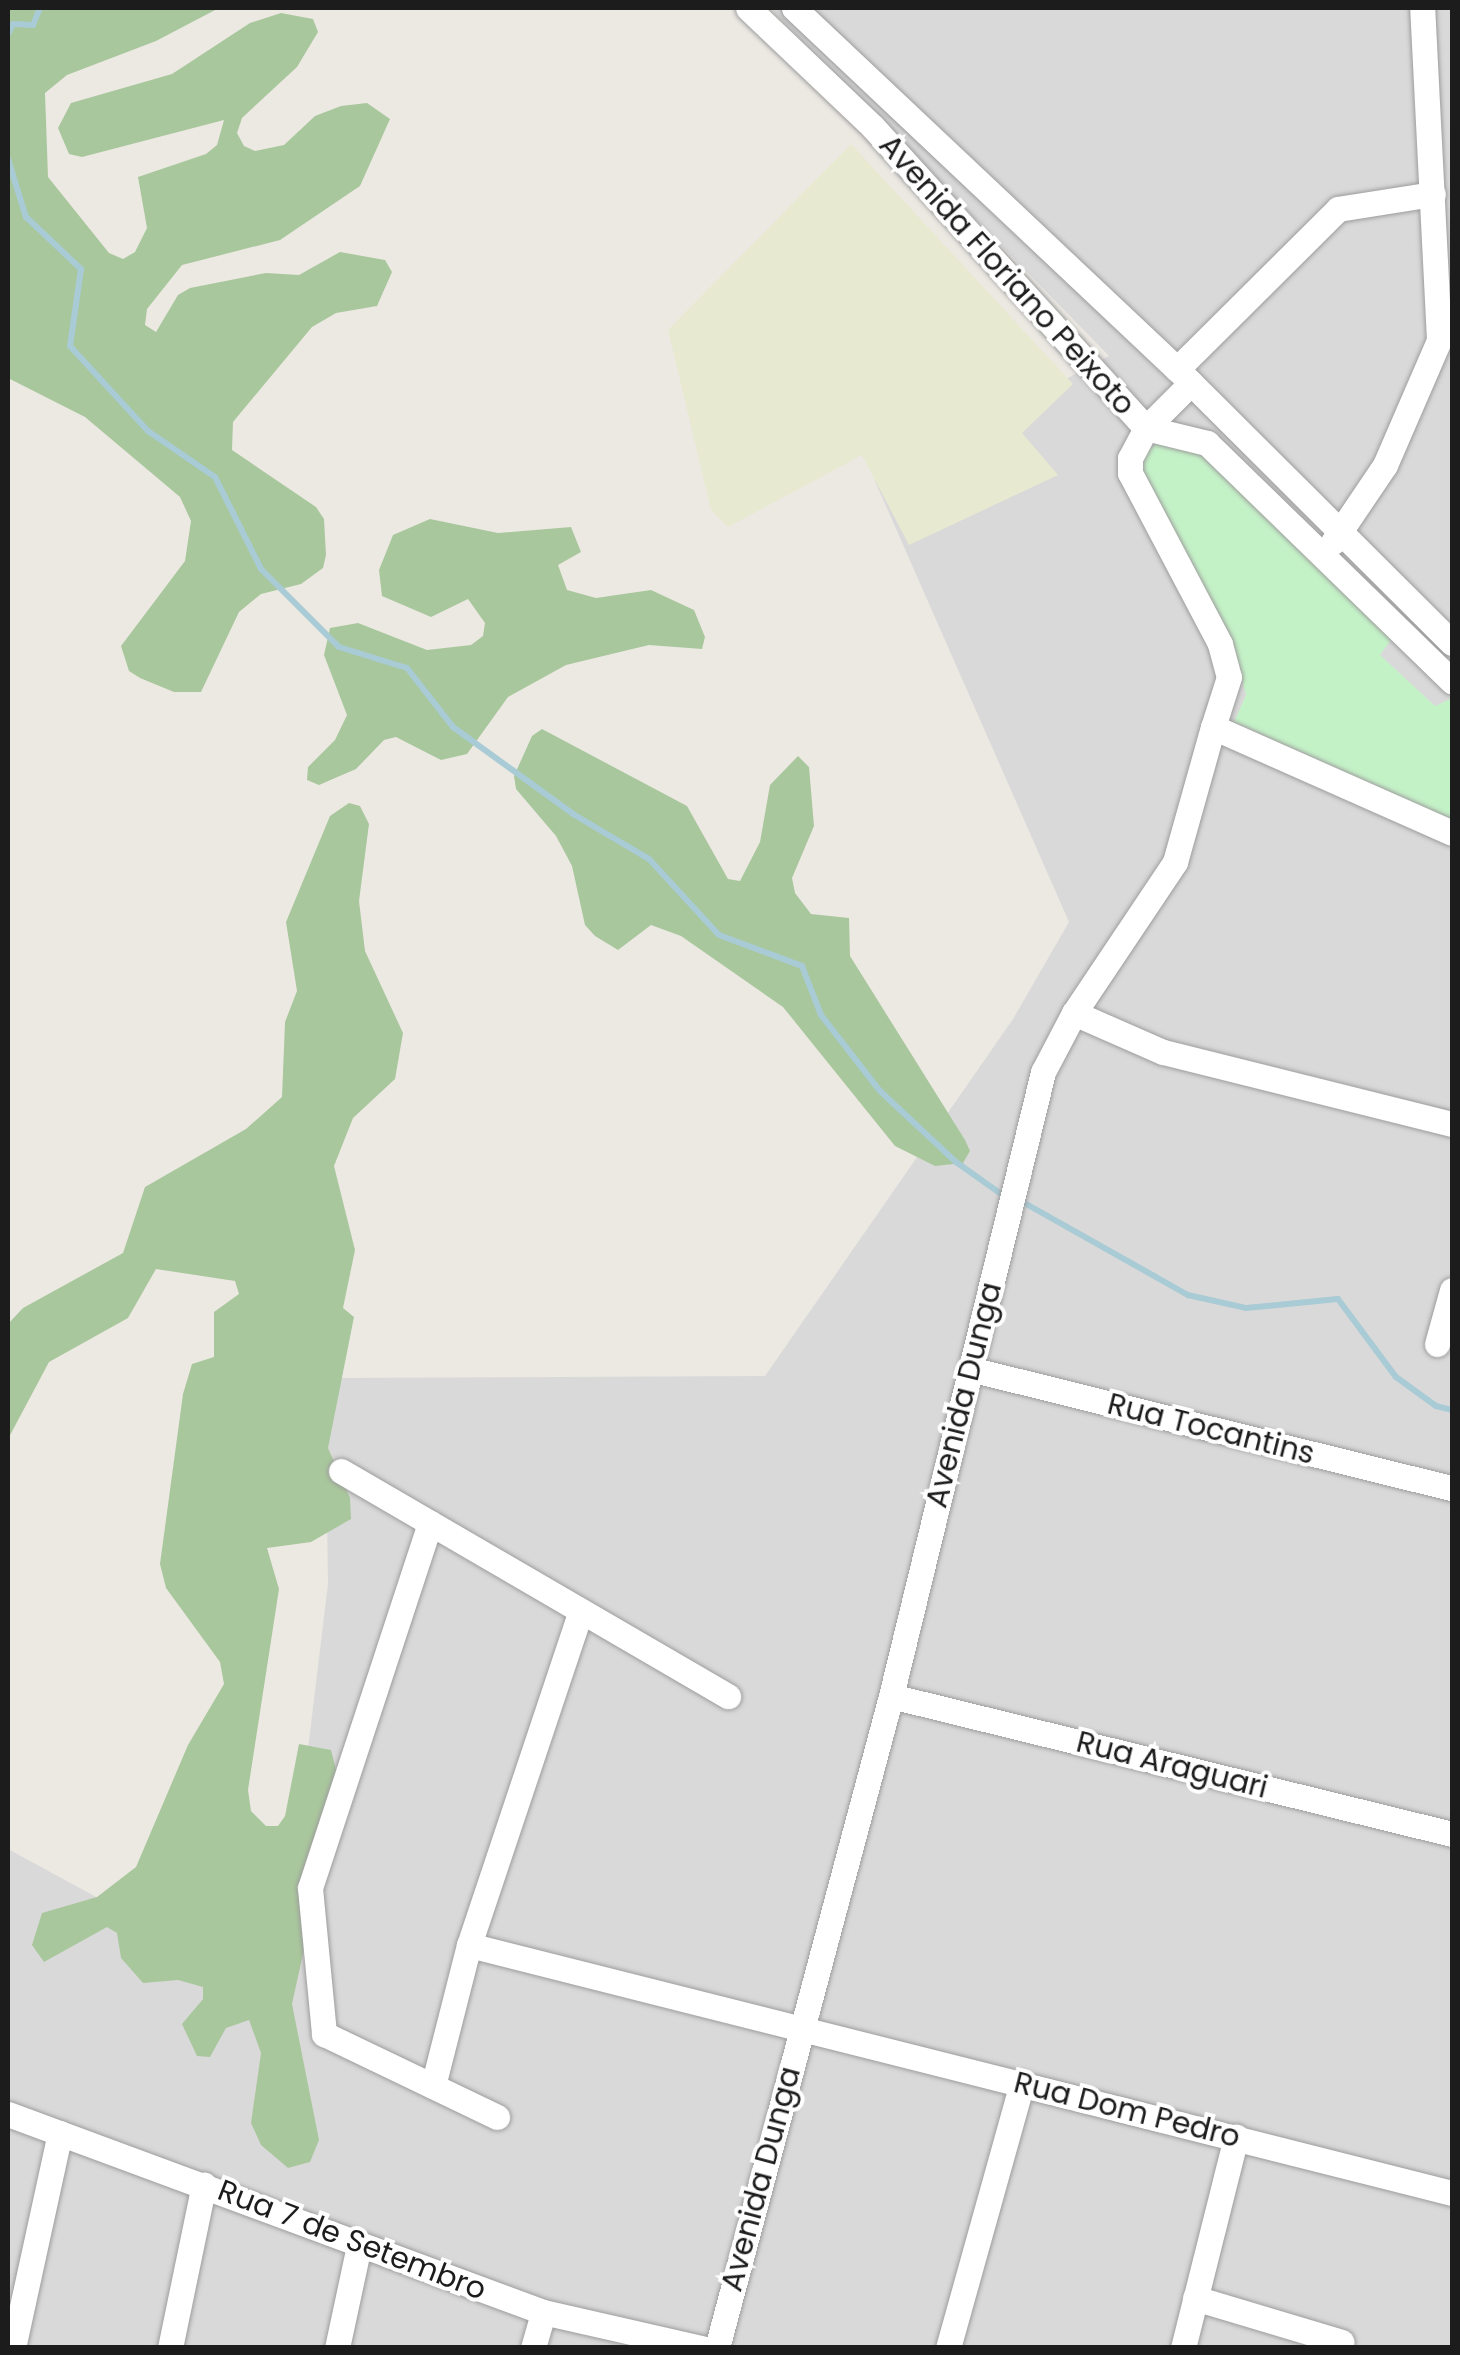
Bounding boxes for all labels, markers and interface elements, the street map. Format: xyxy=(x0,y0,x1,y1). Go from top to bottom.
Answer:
street label: Avenida Floriano Peixoto xyxy=(872,127,1142,423)
street label: Avenida Dunga xyxy=(919,1279,1009,1511)
street label: Rua Tocantins xyxy=(1104,1386,1318,1472)
street label: Rua Araguari xyxy=(1073,1724,1271,1806)
street label: Avenida Dunga xyxy=(714,2063,808,2295)
street label: Rua Dom Pedro xyxy=(1010,2065,1244,2155)
street label: Rua 7 de Setembro xyxy=(213,2172,491,2308)

